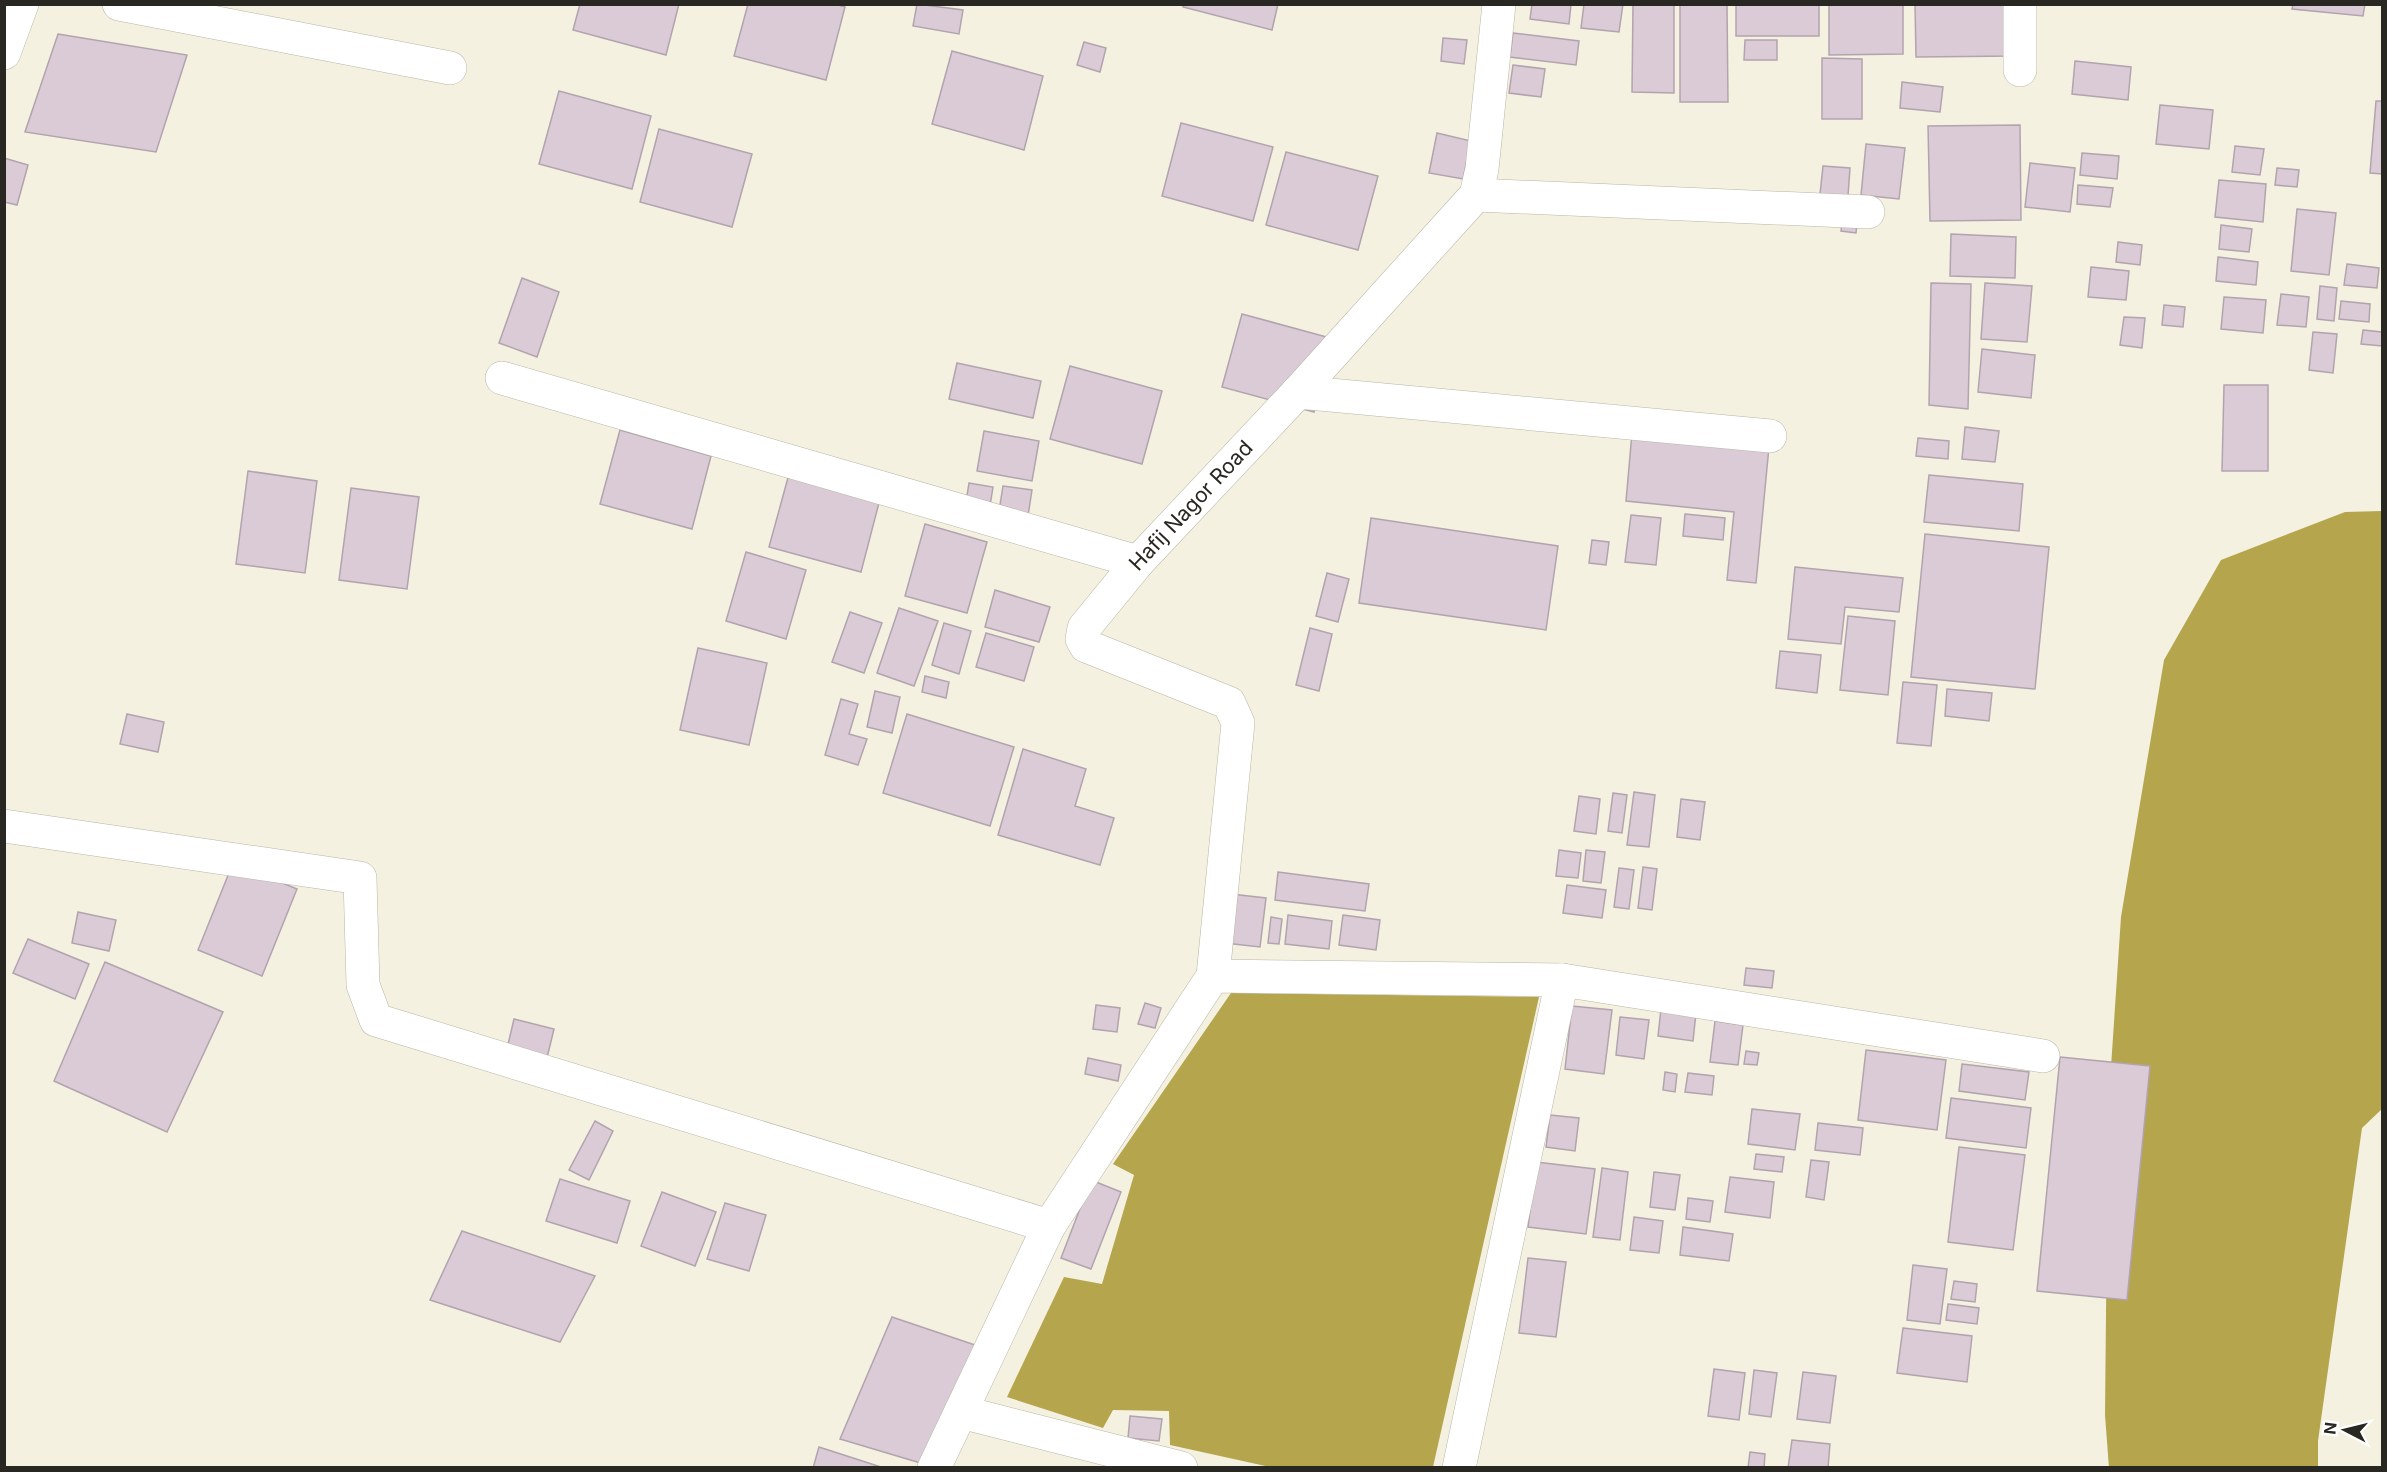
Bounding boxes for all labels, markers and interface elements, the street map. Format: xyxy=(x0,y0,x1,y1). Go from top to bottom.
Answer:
street label: Hafij Nagor Road xyxy=(1124,435,1258,575)
north arrow xyxy=(2315,1400,2375,1460)
text: N xyxy=(2319,1421,2341,1435)

